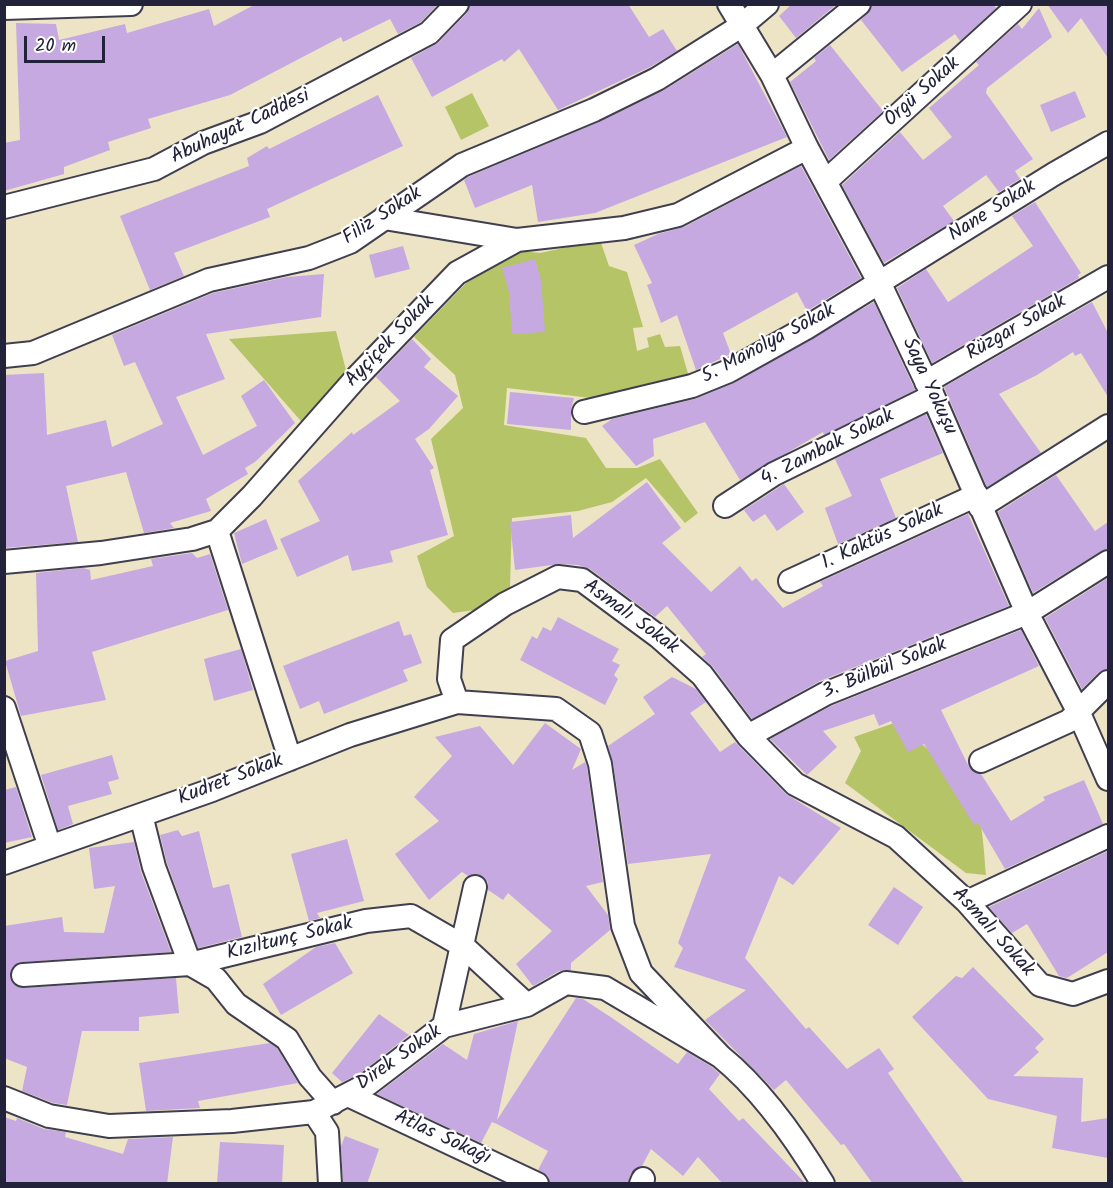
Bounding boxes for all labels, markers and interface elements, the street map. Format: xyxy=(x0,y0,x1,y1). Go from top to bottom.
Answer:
scale bar xyxy=(27,24,108,62)
text: 20 m xyxy=(35,32,76,61)
street label: Örgü Sokak xyxy=(880,53,966,133)
street label: Abuhayat Caddesi xyxy=(168,85,314,171)
street label: Nane Sokak xyxy=(945,176,1041,248)
street label: Filiz Sokak xyxy=(339,183,427,251)
street label: Ayçiçek Sokak xyxy=(341,291,441,393)
street label: Rüzgar Sokak xyxy=(963,291,1071,367)
street label: 5. Manolya Sokak xyxy=(698,300,840,390)
street label: Saya Yokuşu xyxy=(895,335,961,439)
street label: 4. Zambak Sokak xyxy=(757,405,899,493)
street label: 1. Kaktüs Sokak xyxy=(818,499,948,577)
street label: Asmalı Sokak xyxy=(578,575,682,661)
street label: 3. Bülbül Sokak xyxy=(819,634,951,706)
street label: Kudret Sokak xyxy=(175,750,287,812)
street label: Asmalı Sokak xyxy=(946,883,1038,983)
street label: Kızıltunç Sokak xyxy=(225,913,355,967)
street label: Direk Sokak xyxy=(353,1021,447,1097)
street label: Atlas Sokağı xyxy=(390,1106,494,1172)

